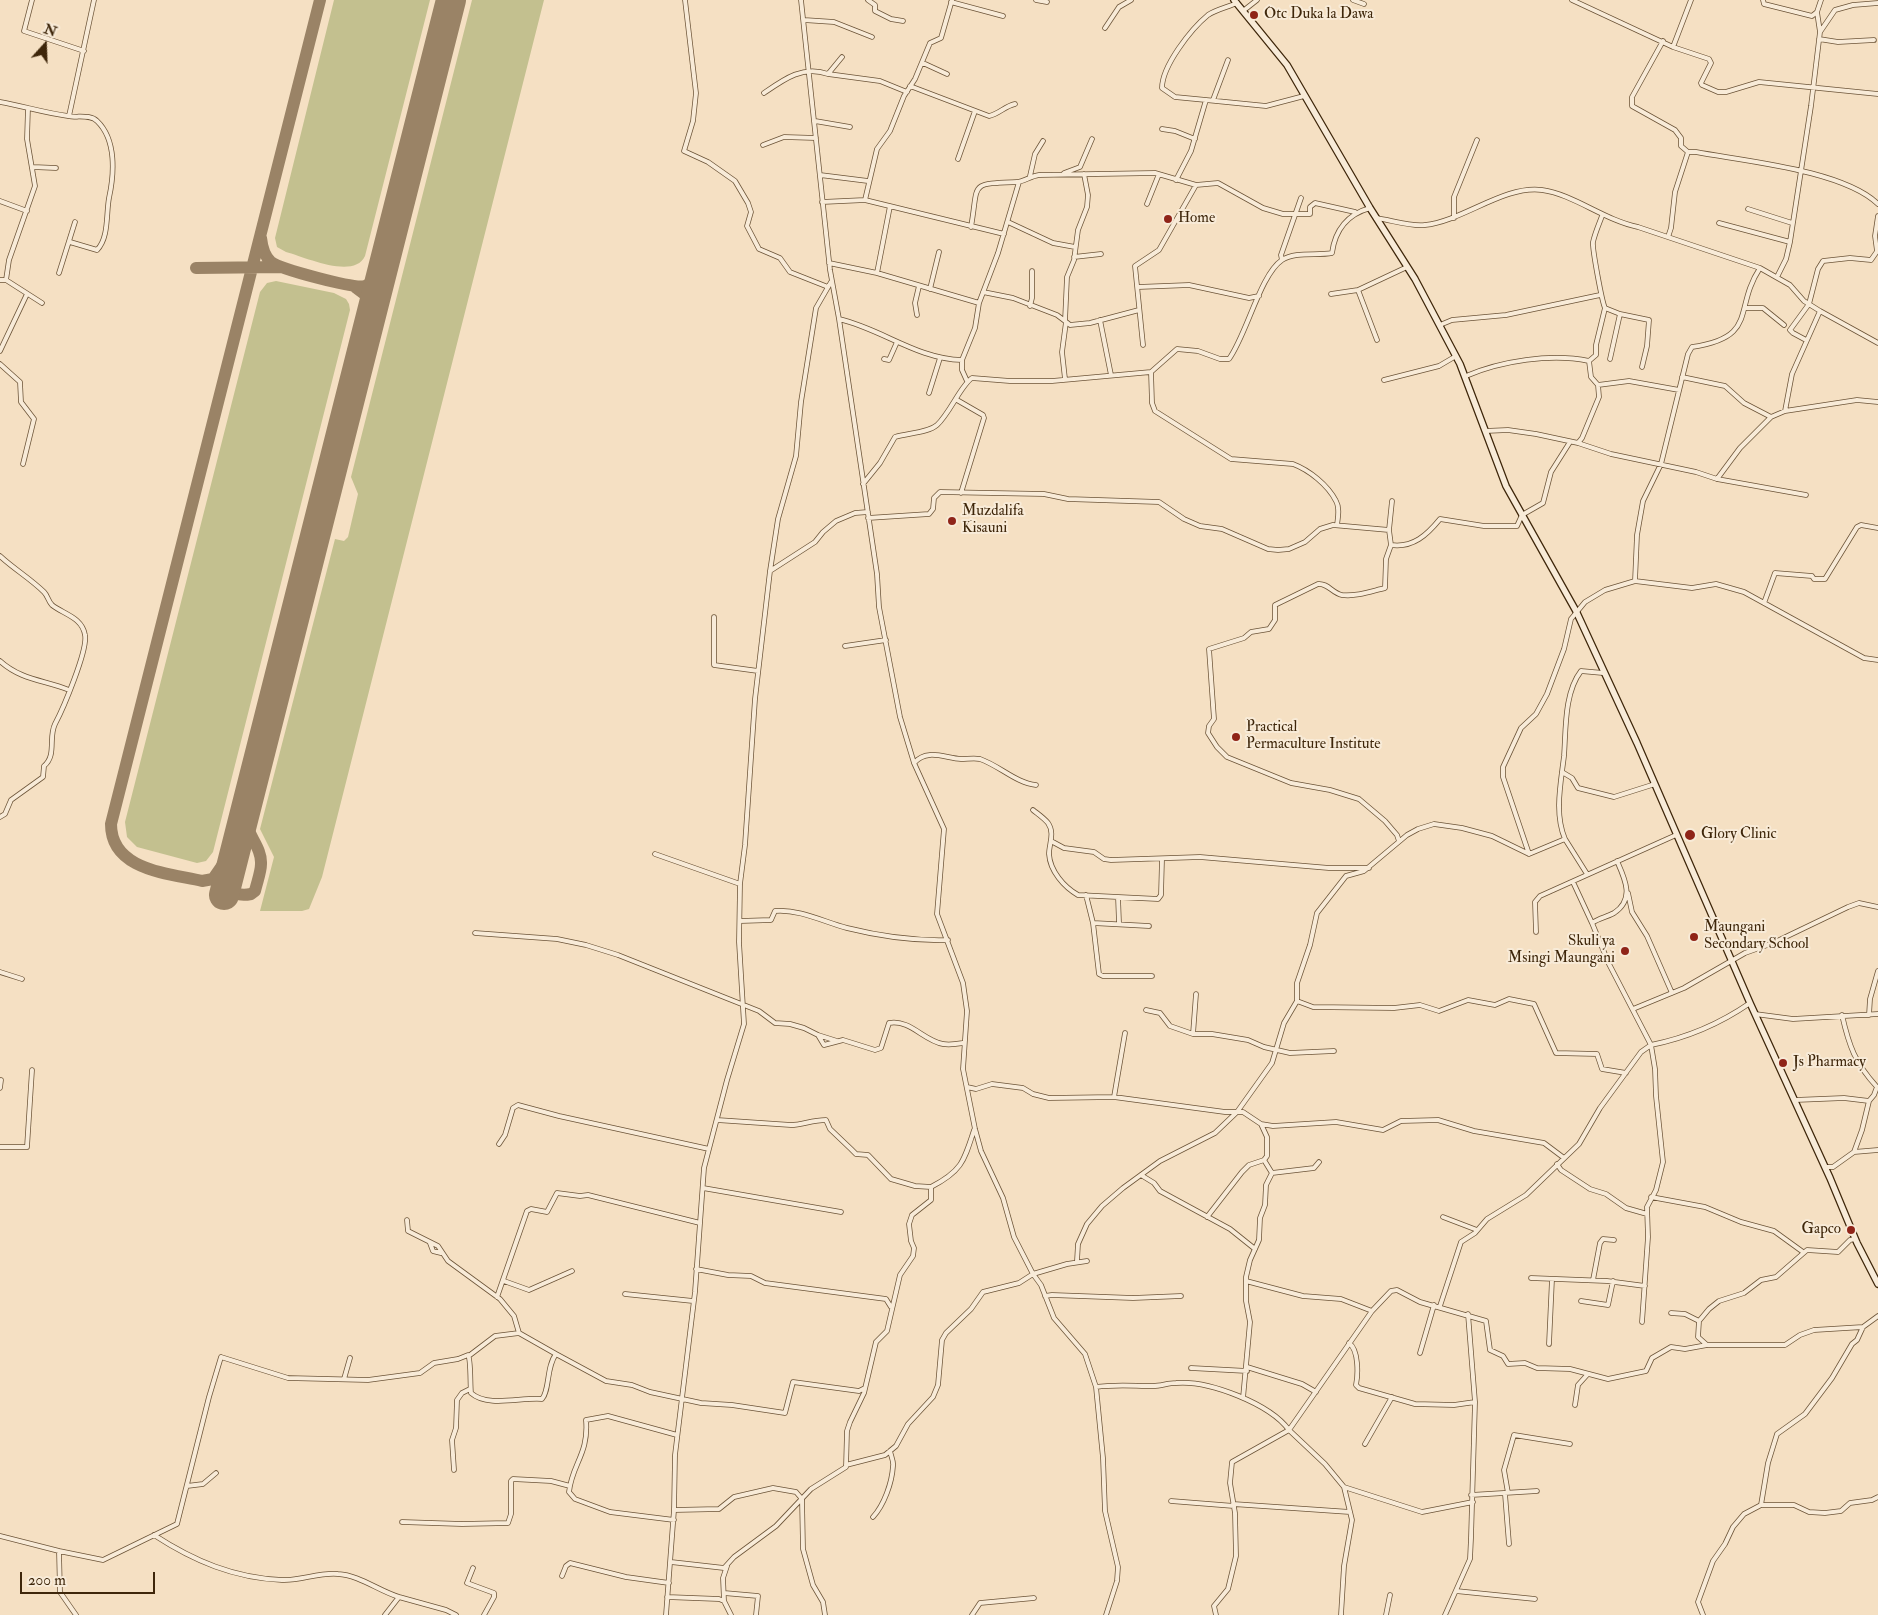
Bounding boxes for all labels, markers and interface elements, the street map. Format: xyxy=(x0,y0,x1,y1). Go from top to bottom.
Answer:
place label: Otc Duka la Dawa xyxy=(1264,6,1373,24)
marker: Otc Duka la Dawa xyxy=(1248,9,1260,21)
north arrow xyxy=(20,20,70,70)
text: N xyxy=(41,20,59,41)
place label: Home xyxy=(1178,210,1215,228)
marker: Home xyxy=(1162,213,1174,225)
place label: Muzdalifa Kisauni xyxy=(962,503,1024,538)
marker: Muzdalifa Kisauni xyxy=(946,515,958,527)
place label: Practical Permaculture Institute xyxy=(1246,719,1381,754)
marker: Practical Permaculture Institute xyxy=(1230,731,1242,743)
place label: Glory Clinic xyxy=(1701,826,1776,844)
marker: Glory Clinic xyxy=(1683,828,1697,842)
place label: Maungani Secondary School xyxy=(1704,919,1809,954)
marker: Maungani Secondary School xyxy=(1688,931,1700,943)
place label: Skuli ya Msingi Maungani xyxy=(1508,933,1615,968)
marker: Skuli ya Msingi Maungani xyxy=(1619,945,1631,957)
place label: Js Pharmacy xyxy=(1793,1054,1866,1072)
marker: Js Pharmacy xyxy=(1777,1057,1789,1069)
place label: Gapco xyxy=(1801,1221,1841,1239)
marker: Gapco xyxy=(1845,1224,1857,1236)
scale bar xyxy=(22,1562,158,1594)
text: 200 m xyxy=(28,1571,66,1590)

